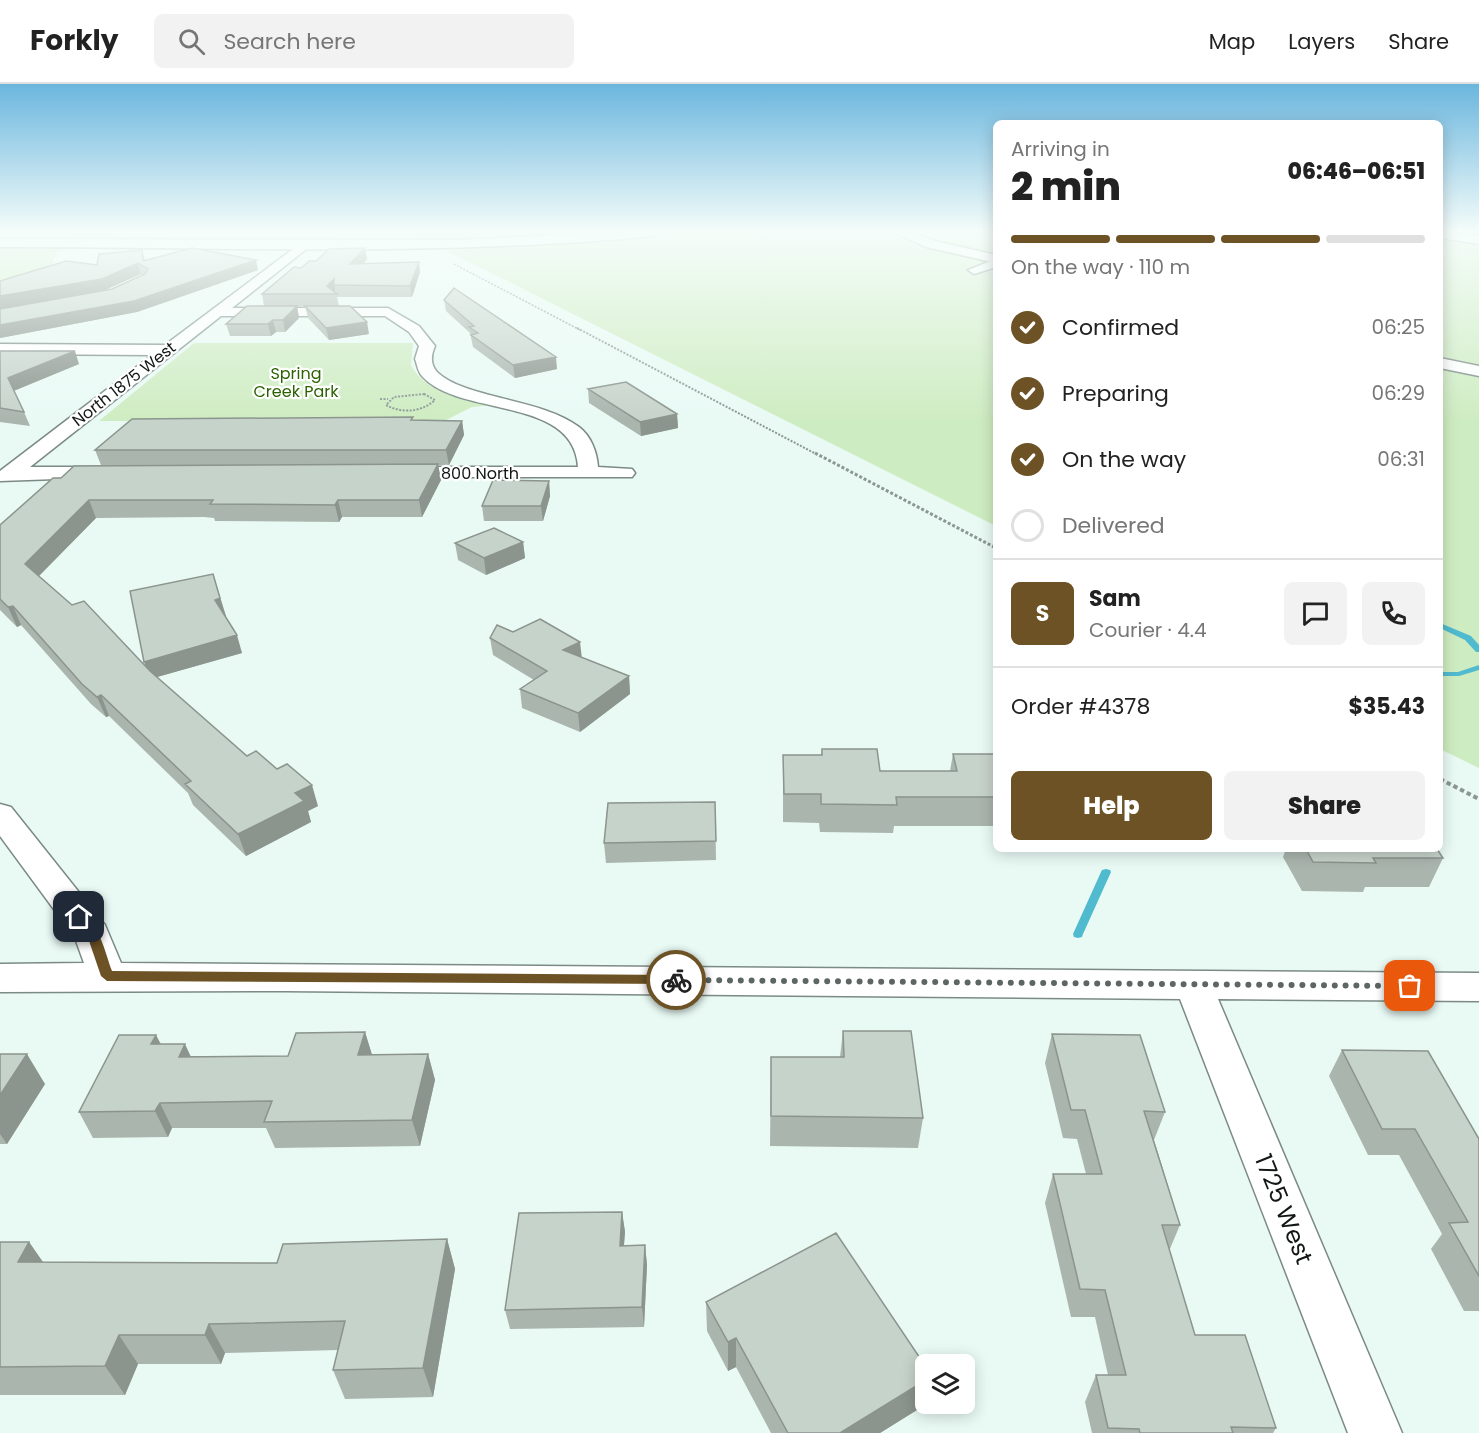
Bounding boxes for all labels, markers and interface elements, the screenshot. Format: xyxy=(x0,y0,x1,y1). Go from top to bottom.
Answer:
search box xyxy=(154,14,574,68)
text: Forkly xyxy=(30,21,118,60)
icon: search xyxy=(175,25,208,58)
text: Search here xyxy=(223,26,356,57)
text: Map xyxy=(1209,27,1255,56)
text: Layers xyxy=(1288,27,1355,56)
text: Share xyxy=(1388,27,1449,56)
text: Arriving in xyxy=(1011,135,1110,163)
text: 06:46–06:51 xyxy=(1288,156,1425,187)
text: 2 min xyxy=(1011,159,1121,214)
text: On the way · 110 m xyxy=(1011,253,1190,281)
icon: check xyxy=(1011,311,1044,344)
text: Confirmed xyxy=(1062,312,1179,343)
text: 06:25 xyxy=(1371,313,1425,341)
street label: North 1875 West xyxy=(67,336,181,432)
park label: Spring Creek Park xyxy=(254,362,339,403)
icon: check xyxy=(1011,377,1044,410)
text: Preparing xyxy=(1062,378,1169,409)
text: 06:29 xyxy=(1371,379,1425,407)
icon: check xyxy=(1011,443,1044,476)
text: On the way xyxy=(1062,444,1186,475)
text: 06:31 xyxy=(1377,445,1425,473)
street label: 800 North xyxy=(441,462,519,485)
text: Delivered xyxy=(1062,510,1165,541)
button: chat xyxy=(1284,582,1347,645)
button: phone xyxy=(1362,582,1425,645)
text: Sam xyxy=(1089,583,1141,614)
text: S xyxy=(1036,598,1049,629)
text: Courier · 4.4 xyxy=(1089,616,1207,644)
text: Order #4378 xyxy=(1011,691,1150,722)
text: $35.43 xyxy=(1349,691,1425,722)
button: Help xyxy=(1011,771,1212,840)
button: Share xyxy=(1224,771,1425,840)
pin xyxy=(53,891,104,942)
icon: home xyxy=(62,900,95,933)
courier xyxy=(646,950,706,1010)
pin xyxy=(1384,960,1435,1011)
icon: bike xyxy=(660,964,693,997)
icon: bag xyxy=(1393,969,1426,1002)
street label: 1725 West xyxy=(1247,1149,1321,1269)
map controls xyxy=(915,1354,975,1414)
button: layers xyxy=(915,1354,975,1414)

